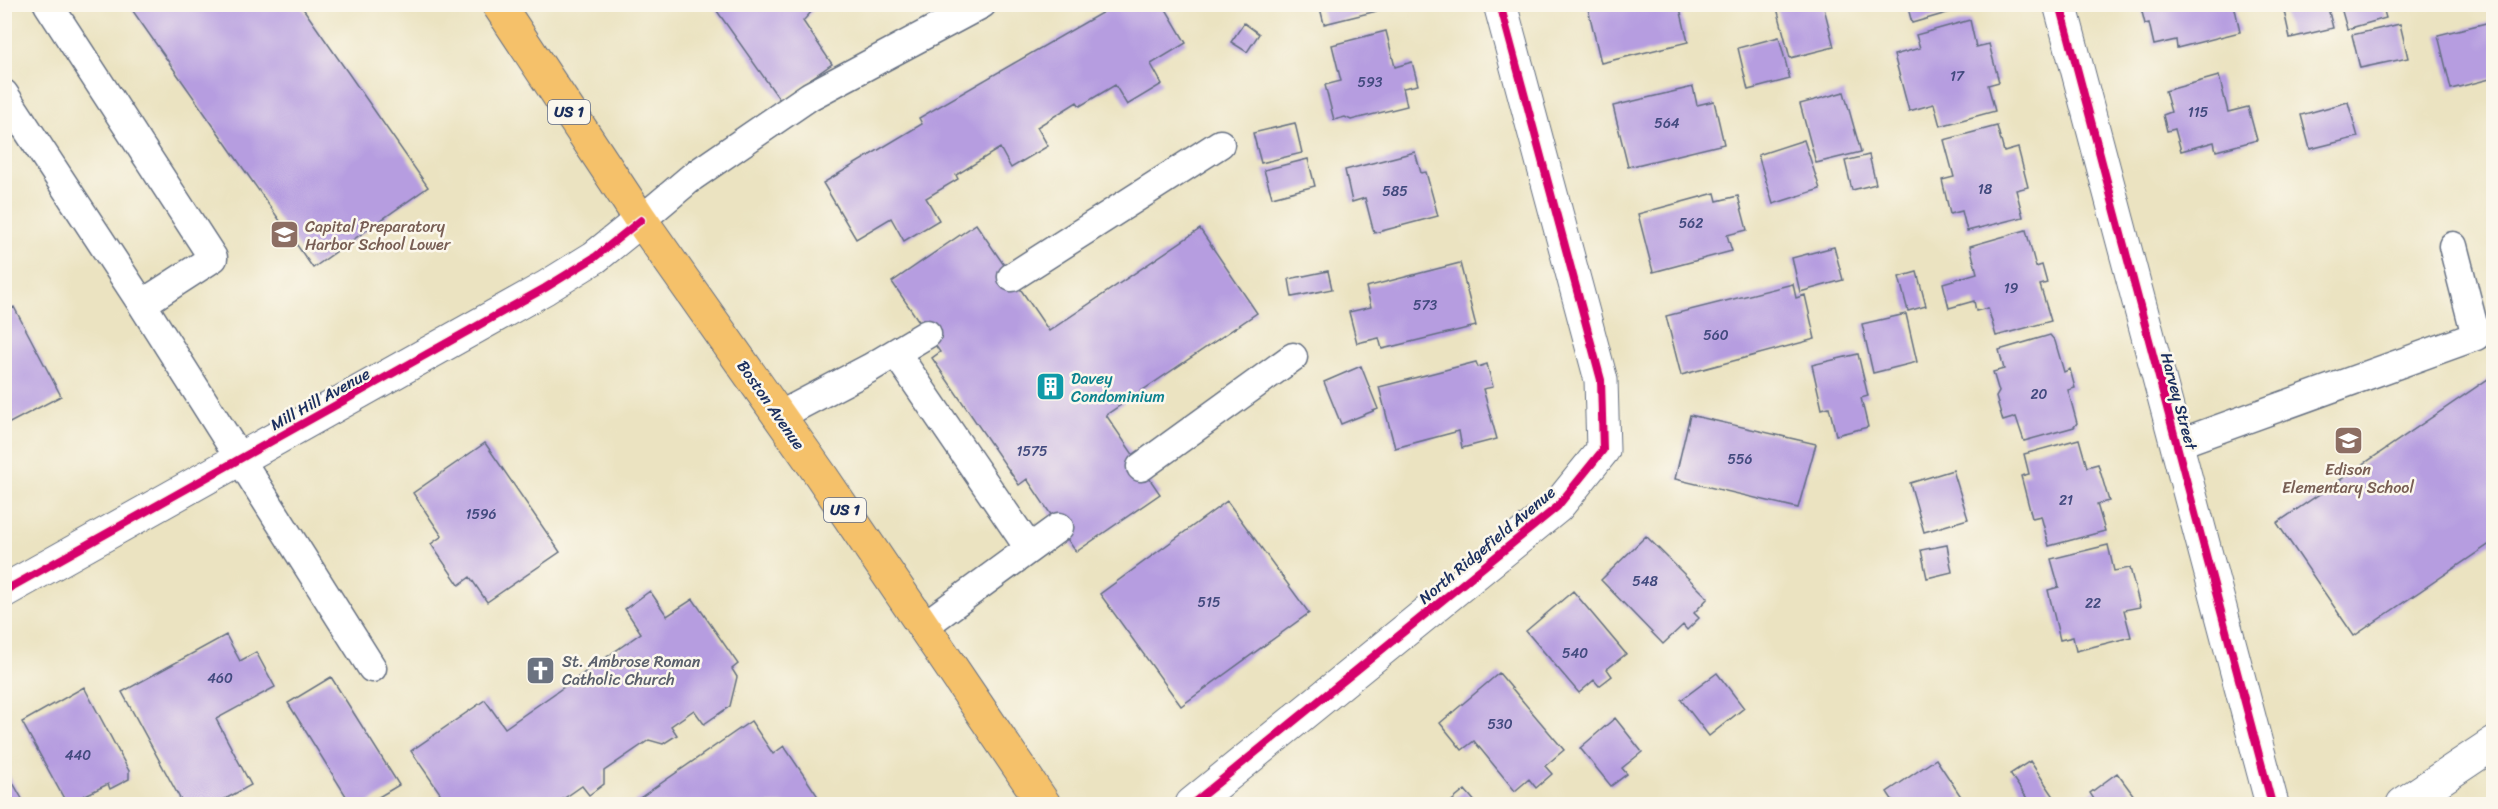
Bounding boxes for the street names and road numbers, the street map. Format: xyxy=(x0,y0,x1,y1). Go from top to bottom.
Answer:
road number: US 1 xyxy=(548,100,590,124)
street label: Harvey Street xyxy=(2152,349,2206,454)
street label: Boston Avenue xyxy=(729,354,813,456)
street label: Mill Hill Avenue xyxy=(264,359,376,439)
street label: North Ridgefield Avenue xyxy=(1412,478,1562,612)
road number: US 1 xyxy=(824,498,866,522)

